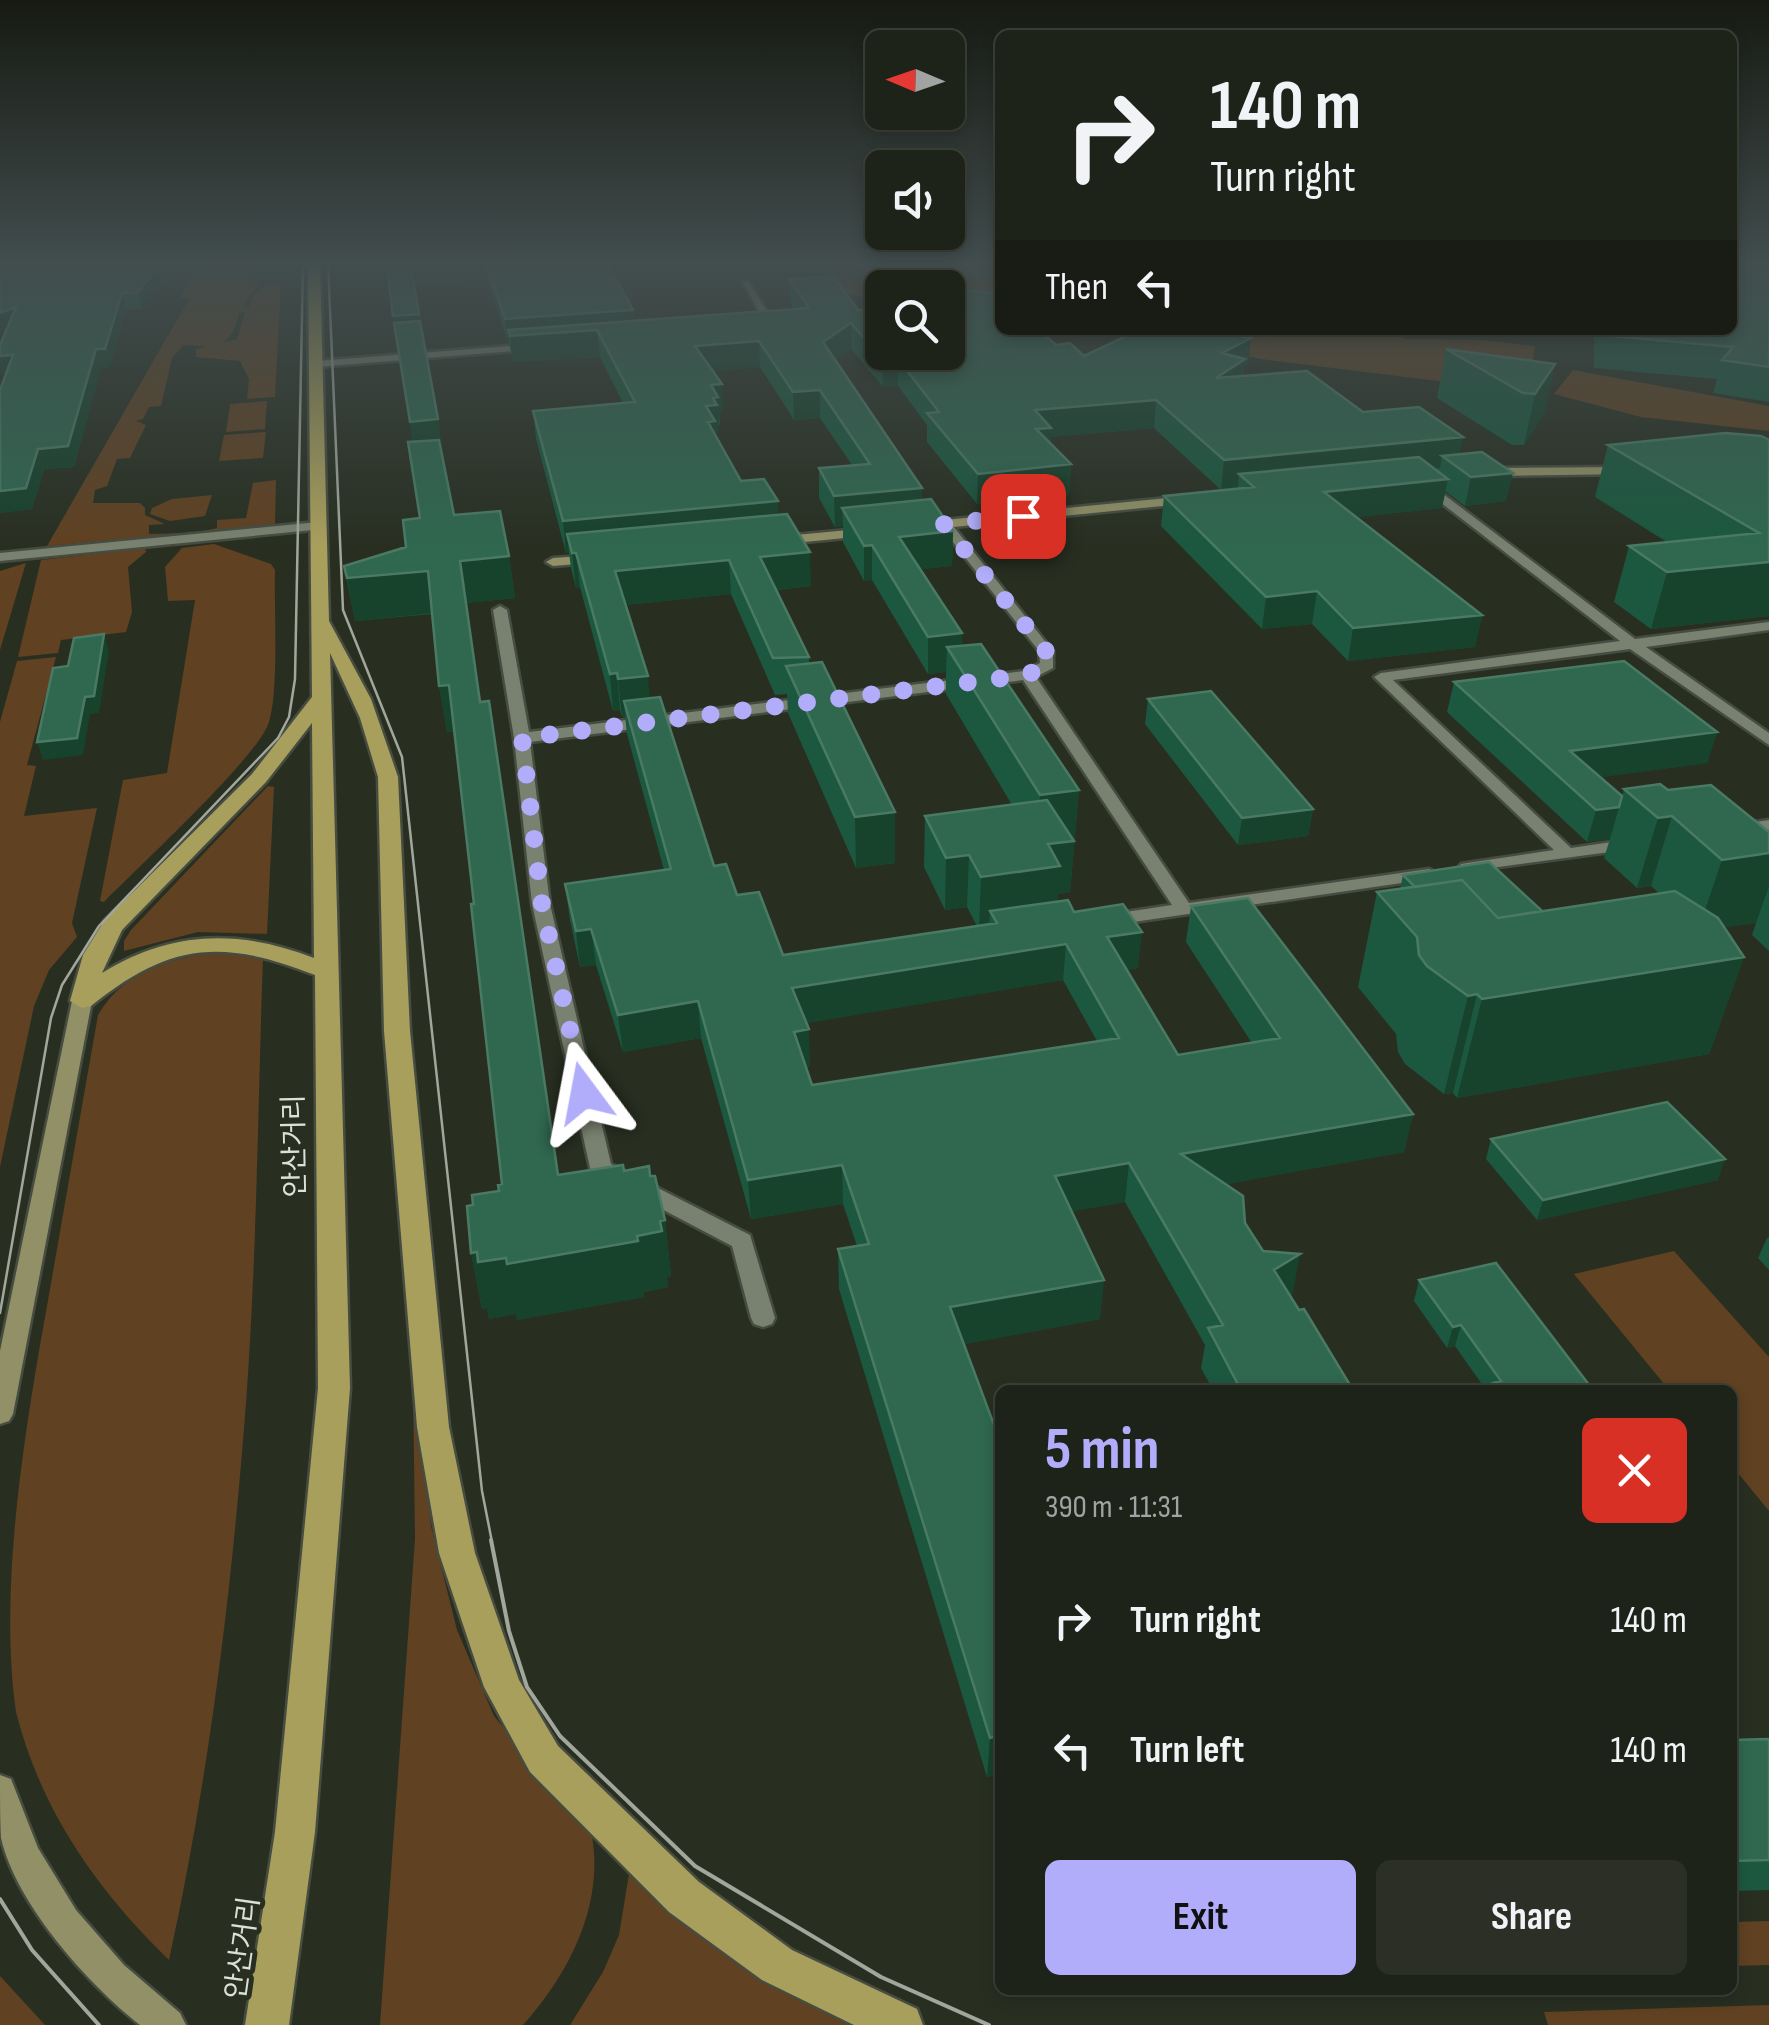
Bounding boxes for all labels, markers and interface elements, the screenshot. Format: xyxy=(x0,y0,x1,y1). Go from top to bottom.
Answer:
north arrow xyxy=(865,30,965,130)
map controls xyxy=(865,30,965,370)
text: 140 m xyxy=(1210,65,1361,149)
icon: right xyxy=(1045,70,1175,200)
button: sound xyxy=(865,150,965,250)
text: Turn right xyxy=(1210,150,1356,205)
icon: left xyxy=(1128,260,1183,315)
text: Then xyxy=(1045,265,1108,310)
button: search xyxy=(865,270,965,370)
pin xyxy=(981,474,1066,559)
icon: arrive xyxy=(996,489,1051,544)
position arrow xyxy=(532,1041,636,1145)
street label: 안산거리 xyxy=(278,1094,312,1198)
text: 5 min xyxy=(1045,1414,1159,1486)
button: close xyxy=(1582,1418,1687,1523)
text: 390 m · 11:31 xyxy=(1045,1488,1182,1527)
icon: right xyxy=(1045,1593,1100,1648)
text: Turn right xyxy=(1130,1598,1261,1643)
text: 140 m xyxy=(1610,1598,1687,1643)
icon: left xyxy=(1045,1723,1100,1778)
text: Turn left xyxy=(1130,1728,1244,1773)
text: 140 m xyxy=(1610,1728,1687,1773)
button: Exit xyxy=(1045,1860,1356,1975)
button: Share xyxy=(1376,1860,1687,1975)
street label: 안산거리 xyxy=(219,1895,267,2001)

